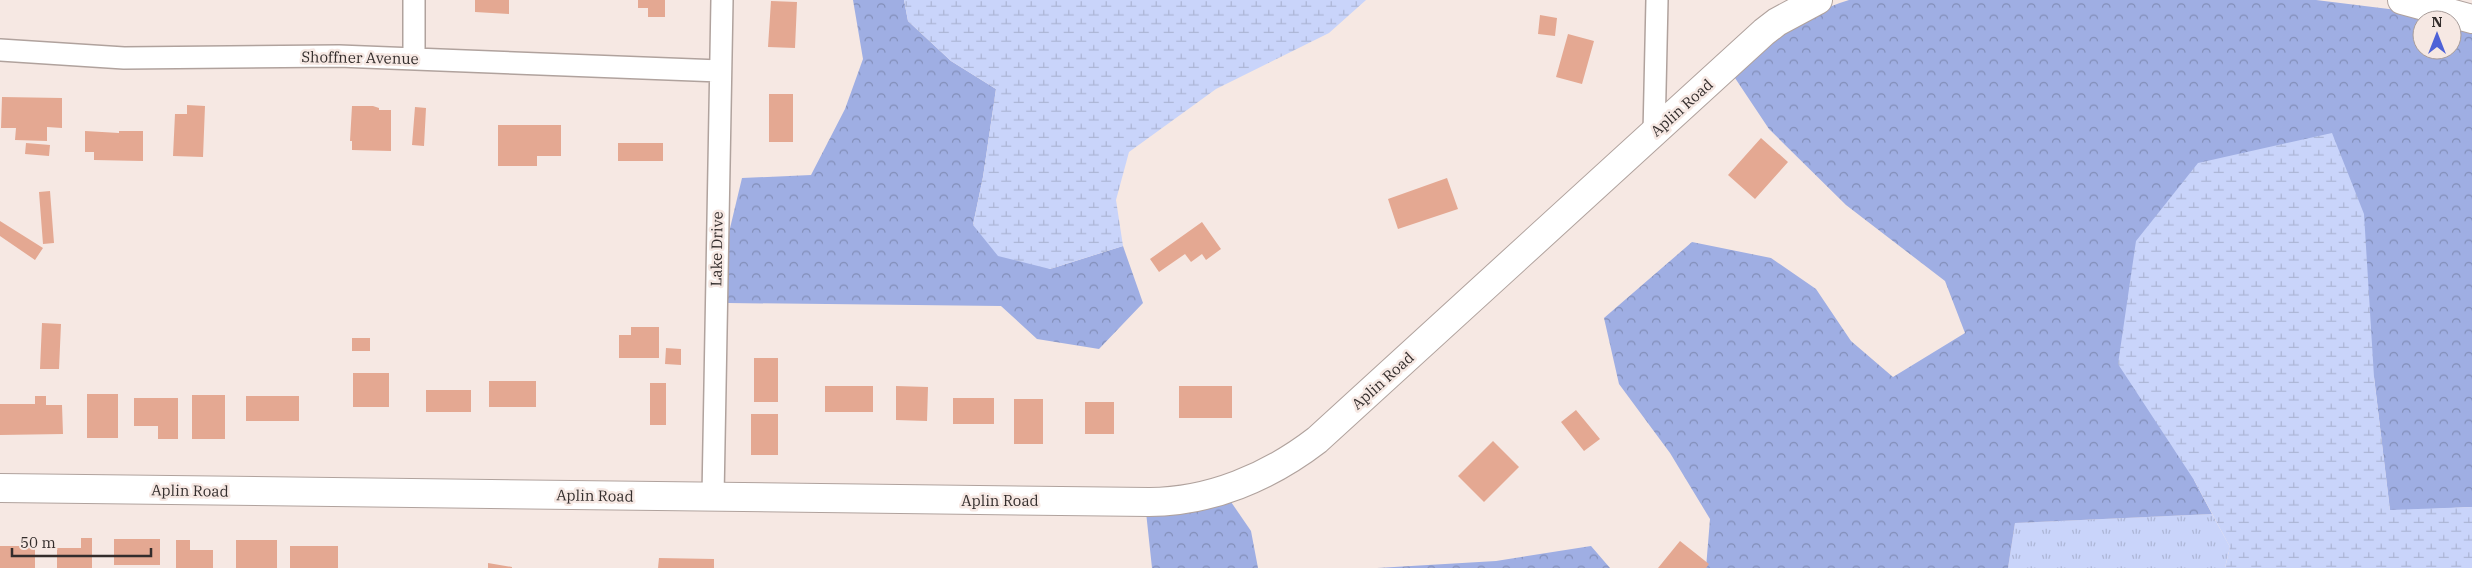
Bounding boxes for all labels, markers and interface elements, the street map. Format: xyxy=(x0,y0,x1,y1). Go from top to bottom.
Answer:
north arrow xyxy=(2412,10,2462,60)
text: N xyxy=(2431,13,2443,31)
street label: Shoffner Avenue xyxy=(301,47,419,68)
street label: Aplin Road xyxy=(1647,75,1717,141)
street label: Lake Drive xyxy=(706,211,727,287)
street label: Aplin Road xyxy=(1348,348,1418,414)
street label: Aplin Road xyxy=(151,480,229,501)
street label: Aplin Road xyxy=(556,485,634,506)
street label: Aplin Road xyxy=(961,491,1039,510)
scale bar xyxy=(12,526,151,558)
text: 50 m xyxy=(20,533,56,552)

